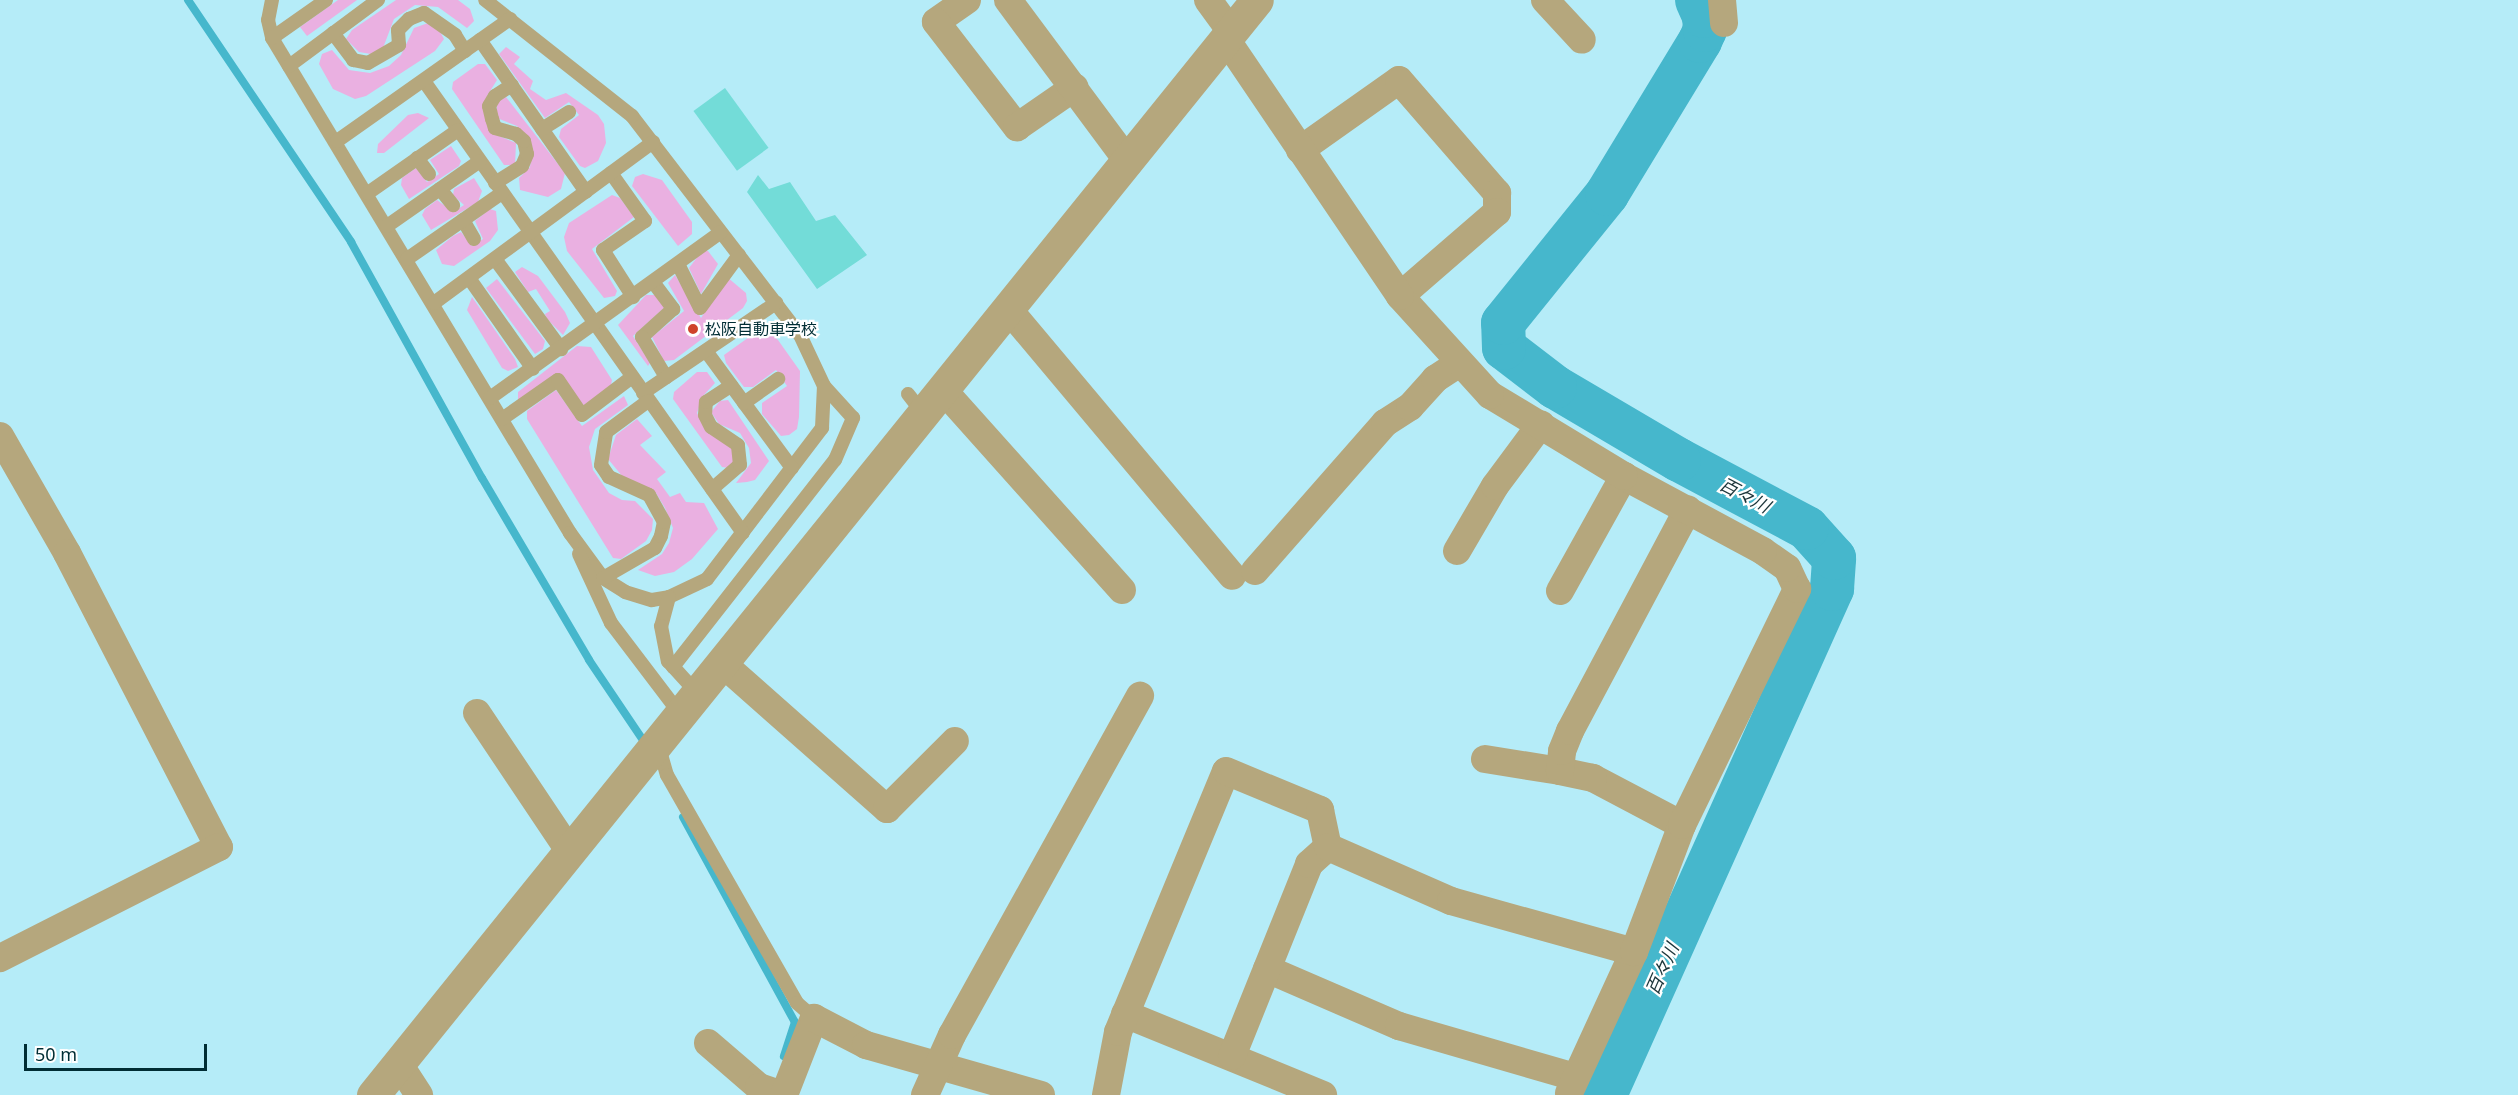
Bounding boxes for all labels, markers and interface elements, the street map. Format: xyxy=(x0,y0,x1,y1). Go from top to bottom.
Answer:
place label: 松阪自動車学校 xyxy=(705,319,817,339)
marker: 松阪自動車学校 xyxy=(686,322,700,336)
water label: 百々川 xyxy=(1716,473,1774,517)
water label: 百々川 xyxy=(1641,940,1683,998)
scale bar xyxy=(27,1032,210,1070)
text: 50 m xyxy=(35,1042,77,1066)

